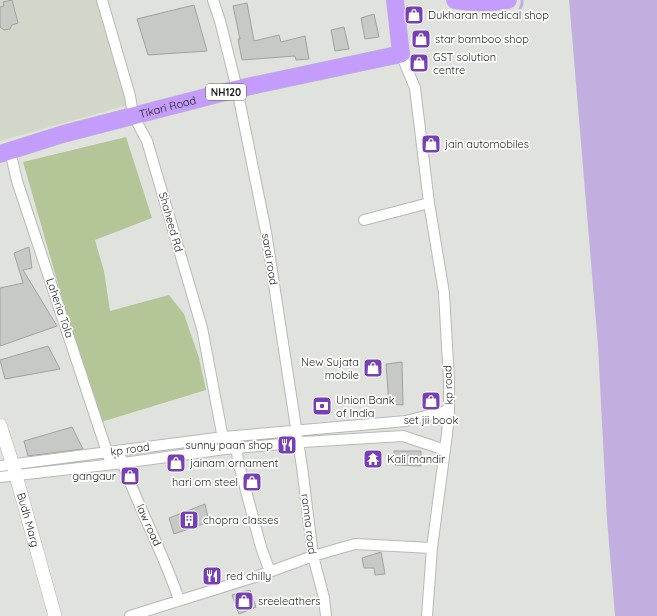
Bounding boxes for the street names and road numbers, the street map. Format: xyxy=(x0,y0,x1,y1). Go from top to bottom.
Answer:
road number: NH120 xyxy=(206,84,246,100)
street label: Tikari Road xyxy=(137,93,198,121)
street label: Shaheed Rd xyxy=(156,191,186,253)
street label: sarai road xyxy=(259,232,281,286)
street label: Laheria Tola xyxy=(43,276,77,340)
street label: kp road xyxy=(440,365,456,405)
street label: kp road xyxy=(109,439,151,459)
street label: Budh Marg xyxy=(14,491,43,549)
street label: ramna road xyxy=(298,493,320,555)
street label: law road xyxy=(134,502,164,548)

